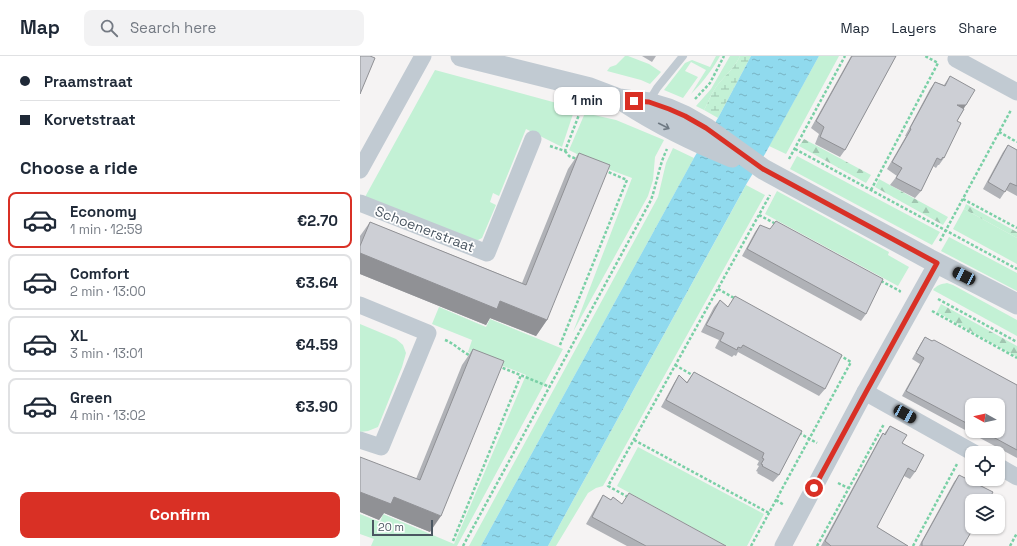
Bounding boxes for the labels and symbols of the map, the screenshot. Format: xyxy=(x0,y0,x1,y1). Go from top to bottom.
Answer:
callout: 1 min xyxy=(554,87,620,115)
route end xyxy=(625,92,643,110)
one-way arrow xyxy=(658,123,670,130)
street label: Schoenerstraat xyxy=(373,202,477,256)
car xyxy=(951,265,977,287)
north arrow xyxy=(965,398,1005,438)
car xyxy=(892,403,918,425)
route start xyxy=(805,479,823,497)
scale bar xyxy=(372,518,433,537)

